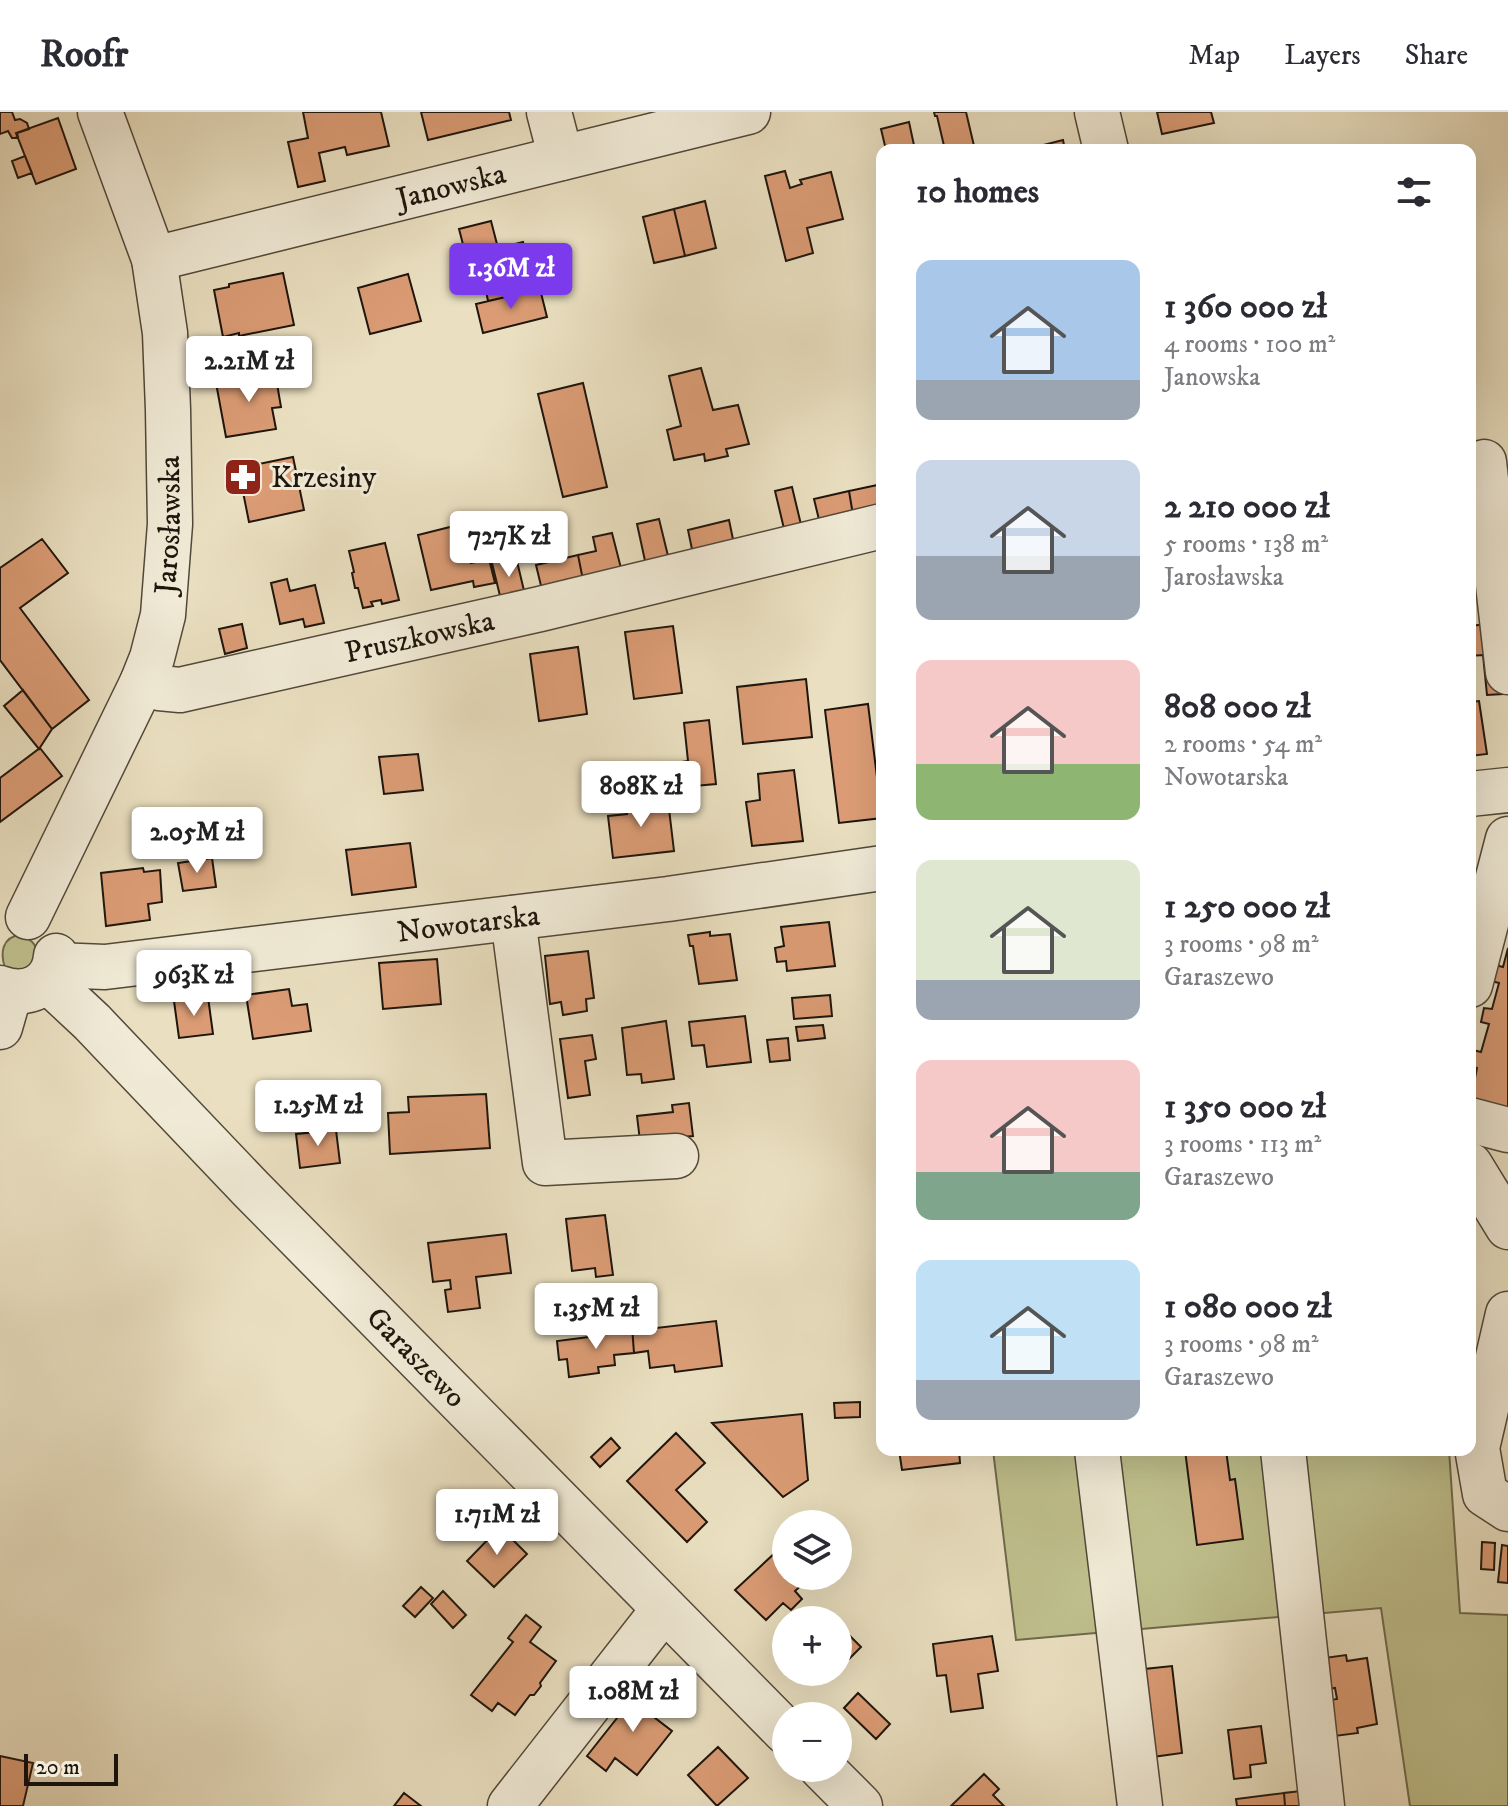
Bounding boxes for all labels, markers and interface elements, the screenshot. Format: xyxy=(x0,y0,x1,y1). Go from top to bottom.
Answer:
text: Roofr xyxy=(40,31,128,79)
text: Map xyxy=(1189,38,1240,73)
text: Layers xyxy=(1284,38,1361,73)
text: Share xyxy=(1405,38,1468,73)
street label: Janowska xyxy=(390,156,510,219)
icon: filters xyxy=(1392,170,1436,214)
text: 10 homes xyxy=(916,171,1039,213)
pin: 1.36M zł xyxy=(428,243,594,311)
text: 1.36M zł xyxy=(467,252,555,285)
text: 1 360 000 zł xyxy=(1164,286,1327,328)
icon: home xyxy=(980,292,1076,388)
text: 4 rooms · 100 m² xyxy=(1164,328,1335,361)
pin: 2.21M zł xyxy=(166,336,332,404)
text: 2.21M zł xyxy=(204,345,294,378)
text: Janowska xyxy=(1164,361,1260,394)
street label: Jarosławska xyxy=(147,455,190,598)
pharmacy icon: Krzesiny xyxy=(222,456,264,498)
place label: Krzesiny xyxy=(271,460,377,497)
text: 2 210 000 zł xyxy=(1164,486,1330,528)
icon: home xyxy=(980,492,1076,588)
pin: 727K zł xyxy=(435,511,583,579)
text: 727K zł xyxy=(468,520,550,553)
text: 5 rooms · 138 m² xyxy=(1164,528,1328,561)
text: Jarosławska xyxy=(1164,561,1284,594)
street label: Pruszkowska xyxy=(341,603,498,672)
text: 808 000 zł xyxy=(1164,686,1311,728)
icon: home xyxy=(980,692,1076,788)
text: 2 rooms · 54 m² xyxy=(1164,728,1322,761)
pin: 808K zł xyxy=(567,761,715,829)
text: Nowotarska xyxy=(1164,761,1288,794)
text: 808K zł xyxy=(600,770,682,803)
pin: 2.05M zł xyxy=(114,807,280,875)
text: 2.05M zł xyxy=(150,816,244,849)
text: 1 250 000 zł xyxy=(1164,886,1330,928)
icon: home xyxy=(980,892,1076,988)
street label: Nowotarska xyxy=(395,898,542,952)
text: 3 rooms · 98 m² xyxy=(1164,928,1319,961)
pin: 963K zł xyxy=(120,950,268,1018)
text: 963K zł xyxy=(154,959,234,992)
text: Garaszewo xyxy=(1164,961,1274,994)
pin: 1.25M zł xyxy=(235,1080,401,1148)
text: 1 350 000 zł xyxy=(1164,1086,1326,1128)
text: 1.25M zł xyxy=(273,1089,363,1122)
icon: home xyxy=(980,1092,1076,1188)
text: 3 rooms · 113 m² xyxy=(1164,1128,1321,1161)
text: Garaszewo xyxy=(1164,1161,1274,1194)
pin: 1.35M zł xyxy=(513,1283,679,1351)
text: 1 080 000 zł xyxy=(1164,1286,1332,1328)
text: 1.35M zł xyxy=(553,1292,639,1325)
icon: home xyxy=(980,1292,1076,1388)
street label: Garaszewo xyxy=(358,1300,473,1416)
text: 3 rooms · 98 m² xyxy=(1164,1328,1319,1361)
text: Garaszewo xyxy=(1164,1361,1274,1394)
pin: 1.71M zł xyxy=(414,1489,580,1557)
text: 1.71M zł xyxy=(454,1498,540,1531)
map controls xyxy=(772,1510,852,1782)
button: layers xyxy=(772,1510,852,1590)
button: + xyxy=(772,1606,852,1686)
pin: 1.08M zł xyxy=(550,1666,716,1734)
text: 1.08M zł xyxy=(587,1675,679,1708)
button: − xyxy=(772,1702,852,1782)
scale bar xyxy=(24,1750,118,1786)
text: 20 m xyxy=(36,1754,80,1781)

